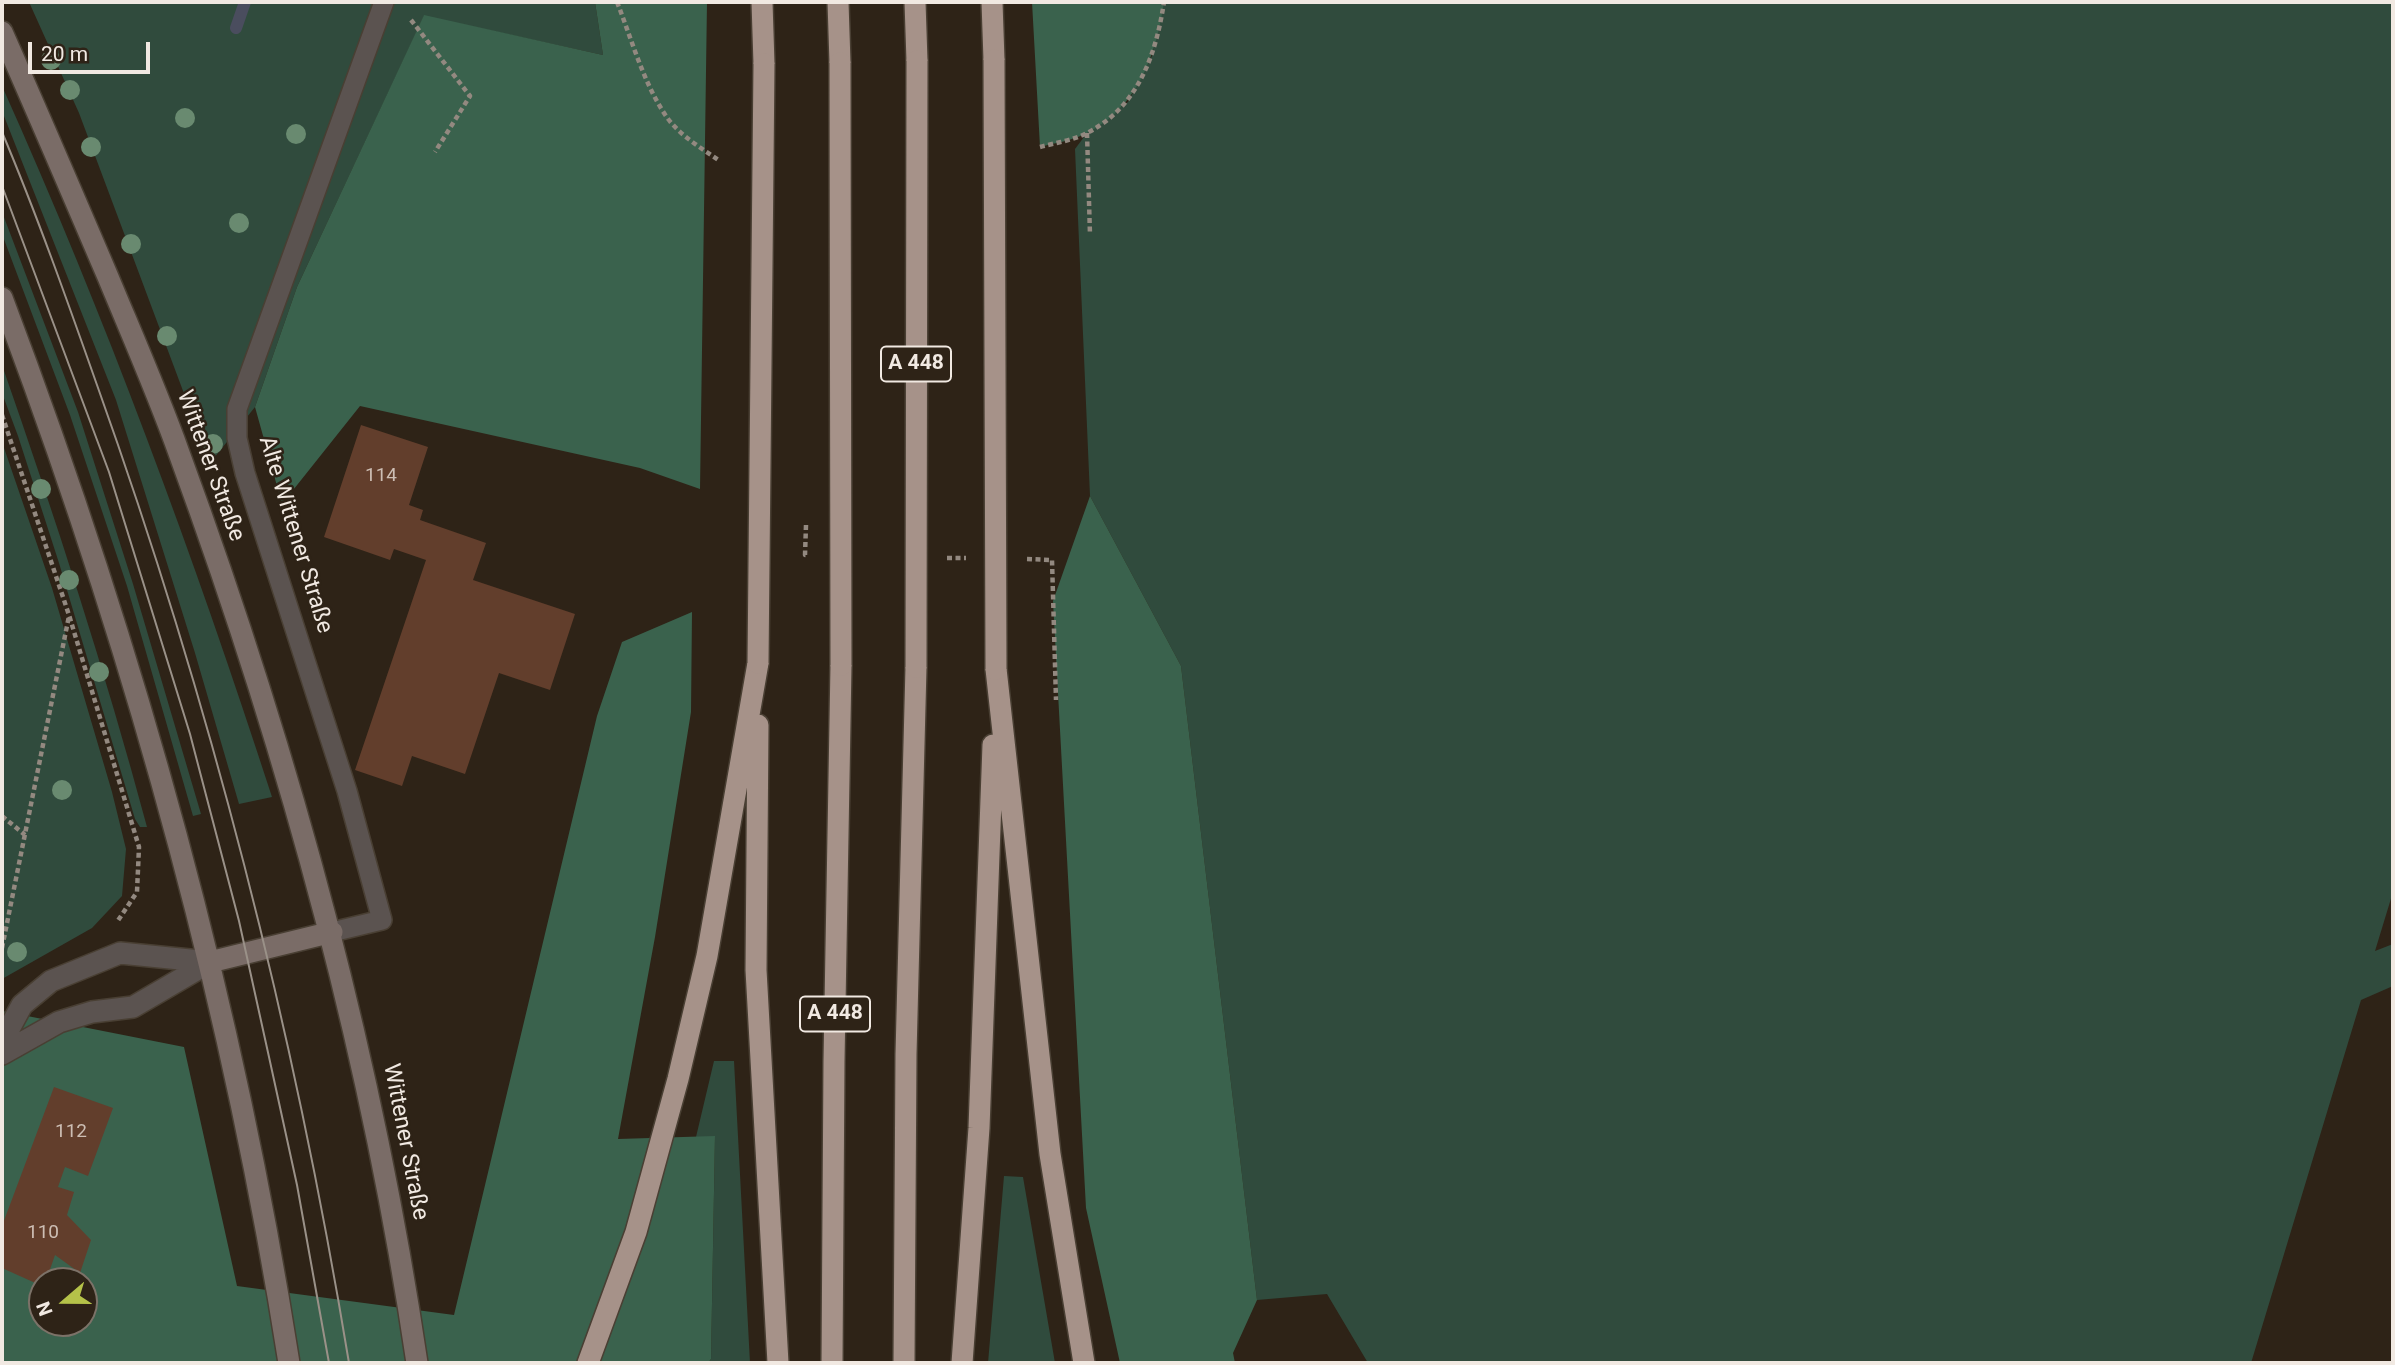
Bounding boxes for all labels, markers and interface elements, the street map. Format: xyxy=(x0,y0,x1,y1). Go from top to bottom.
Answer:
scale bar xyxy=(32,28,154,72)
text: 20 m xyxy=(41,42,88,66)
road number: A 448 xyxy=(881,346,951,382)
street label: Wittener Straße xyxy=(170,387,250,545)
street label: Alte Wittener Straße xyxy=(252,433,338,637)
house number: 114 xyxy=(365,465,397,487)
road number: A 448 xyxy=(800,996,870,1032)
street label: Wittener Straße xyxy=(376,1062,434,1222)
house number: 112 xyxy=(55,1121,87,1143)
house number: 110 xyxy=(27,1222,59,1244)
north arrow xyxy=(28,1267,98,1337)
text: N xyxy=(32,1298,58,1319)

